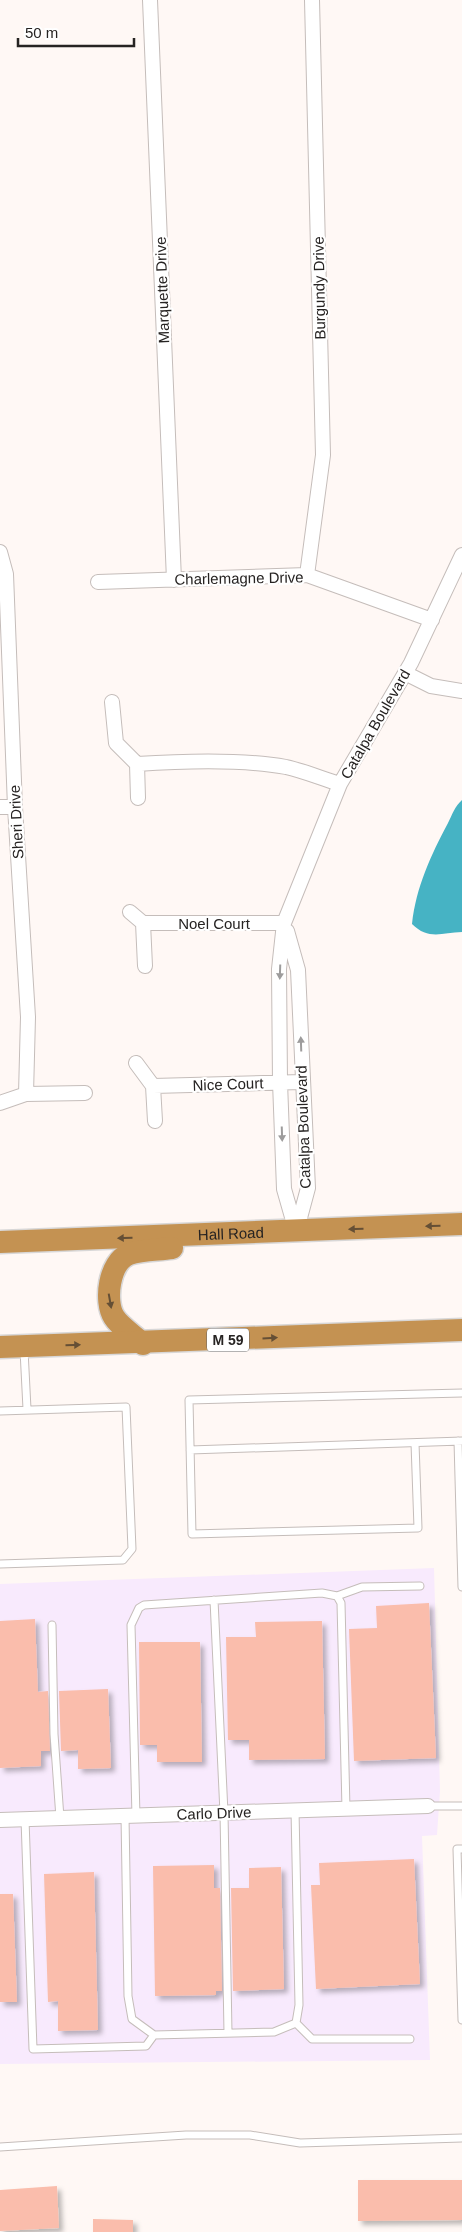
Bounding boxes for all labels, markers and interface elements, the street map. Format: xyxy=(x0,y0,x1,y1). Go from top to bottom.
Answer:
scale bar xyxy=(18,15,134,47)
text: 50 m xyxy=(25,24,58,41)
street label: Marquette Drive xyxy=(152,236,172,344)
street label: Burgundy Drive xyxy=(310,236,328,340)
street label: Charlemagne Drive xyxy=(174,568,304,588)
street label: Catalpa Boulevard xyxy=(337,666,413,782)
street label: Sheri Drive xyxy=(6,785,26,859)
street label: Noel Court xyxy=(178,915,251,932)
one-way arrow xyxy=(275,964,283,980)
one-way arrow xyxy=(296,1036,304,1052)
street label: Catalpa Boulevard xyxy=(292,1065,314,1189)
street label: Nice Court xyxy=(192,1074,265,1094)
one-way arrow xyxy=(278,1127,286,1143)
one-way arrow xyxy=(425,1222,441,1230)
street label: Hall Road xyxy=(198,1223,264,1243)
one-way arrow xyxy=(348,1225,364,1233)
one-way arrow xyxy=(117,1234,133,1242)
one-way arrow xyxy=(107,1294,115,1310)
road number: M 59 xyxy=(207,1328,249,1352)
one-way arrow xyxy=(262,1334,278,1342)
one-way arrow xyxy=(65,1341,81,1349)
street label: Carlo Drive xyxy=(176,1803,252,1823)

